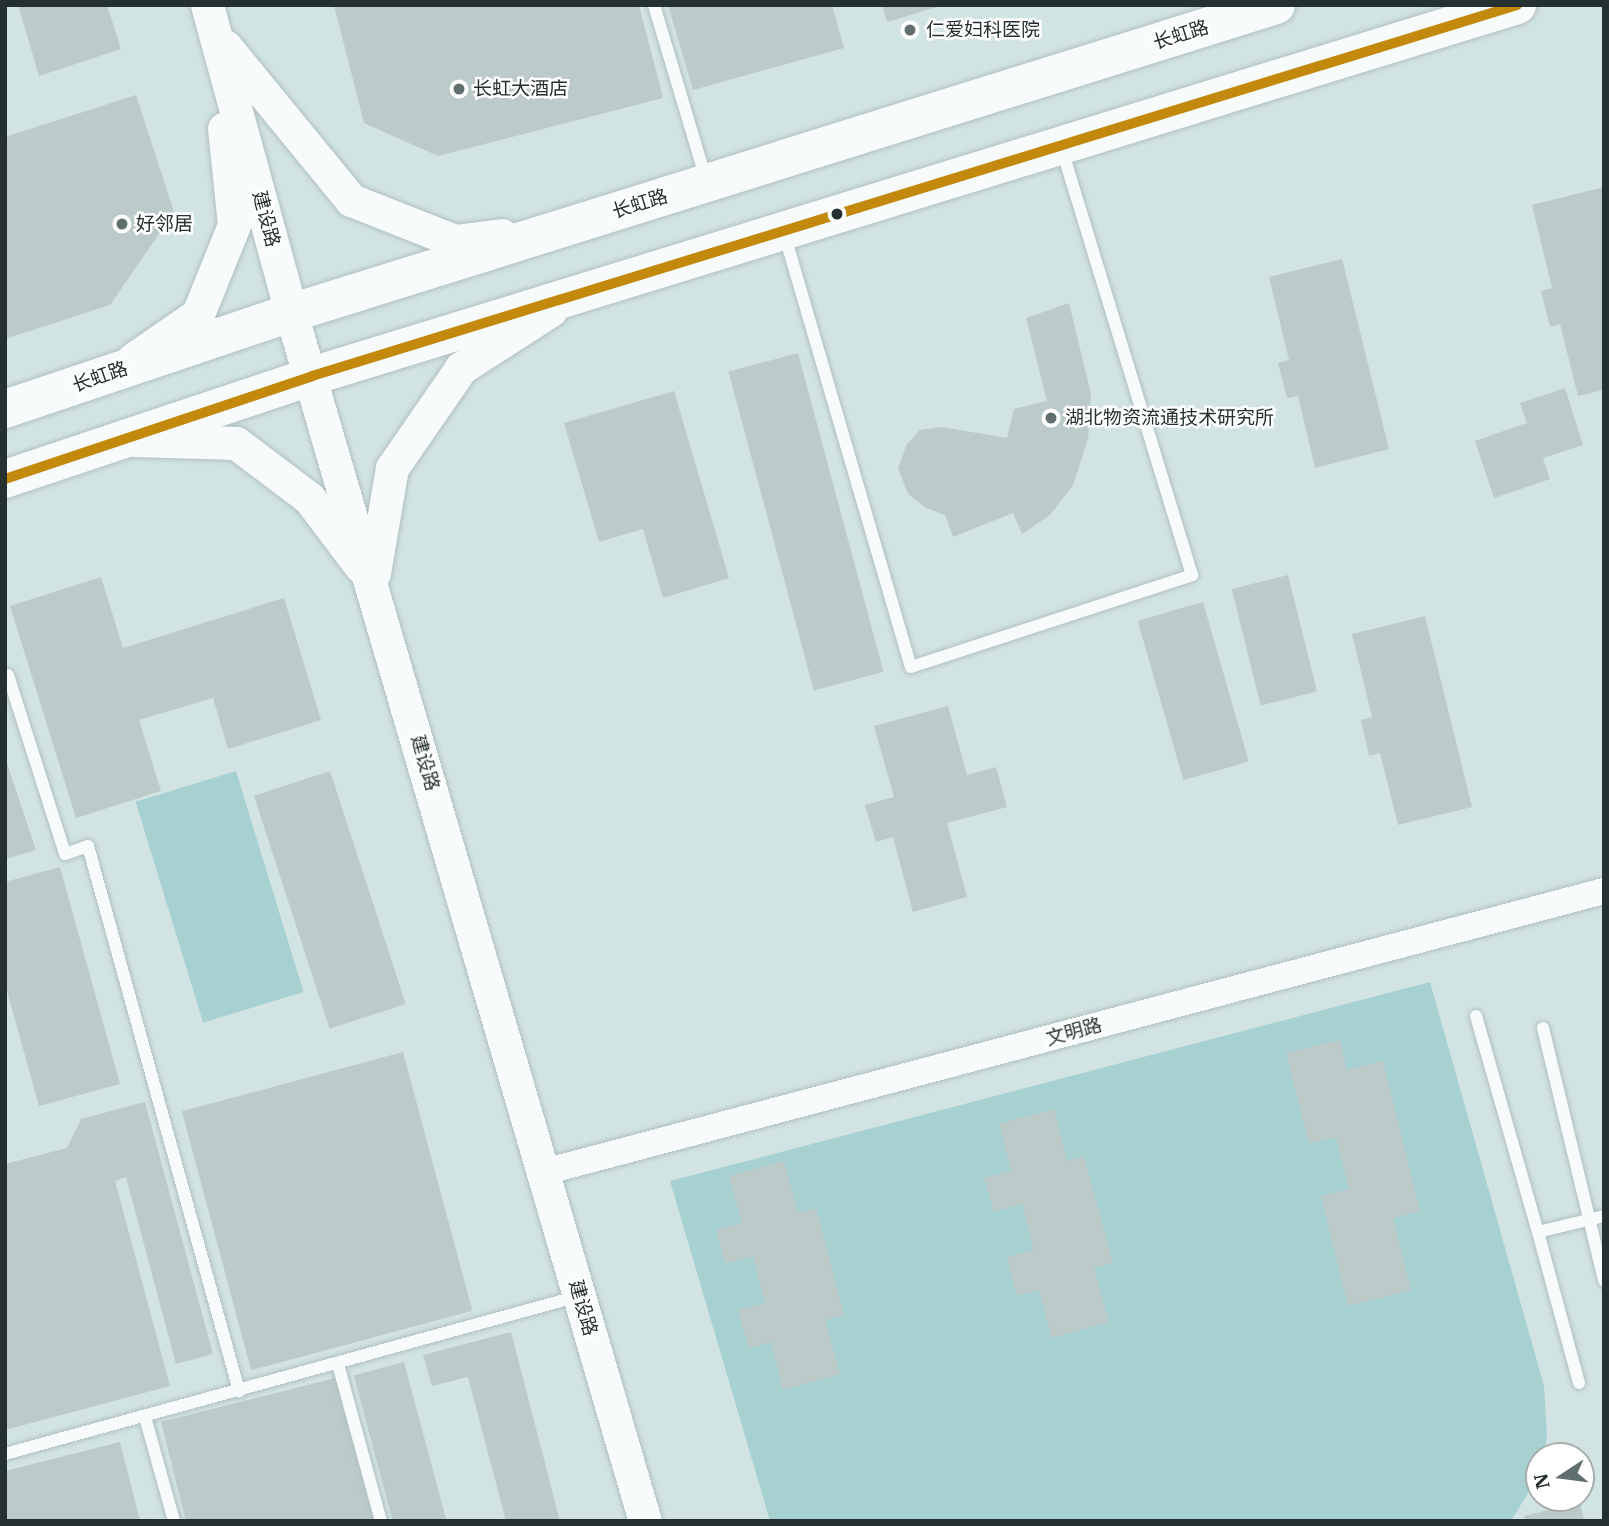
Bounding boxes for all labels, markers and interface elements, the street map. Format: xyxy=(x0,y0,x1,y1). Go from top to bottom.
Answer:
street label: 长虹路 xyxy=(1150,16,1212,54)
place label: 仁爱妇科医院 xyxy=(926,19,1040,41)
marker: 仁爱妇科医院 xyxy=(900,20,920,40)
place label: 长虹大酒店 xyxy=(473,78,568,100)
marker: 长虹大酒店 xyxy=(451,81,467,97)
street label: 长虹路 xyxy=(609,185,671,223)
street label: 建设路 xyxy=(248,189,284,249)
unlabelled marker xyxy=(830,207,844,221)
place label: 好邻居 xyxy=(136,213,193,235)
marker: 好邻居 xyxy=(114,216,130,232)
street label: 长虹路 xyxy=(69,357,131,397)
place label: 湖北物资流通技术研究所 xyxy=(1065,407,1274,429)
marker: 湖北物资流通技术研究所 xyxy=(1043,410,1059,426)
street label: 建设路 xyxy=(406,732,444,794)
street label: 文明路 xyxy=(1044,1014,1104,1050)
street label: 建设路 xyxy=(564,1277,602,1339)
north arrow xyxy=(1525,1442,1595,1512)
text: N xyxy=(1528,1471,1555,1491)

